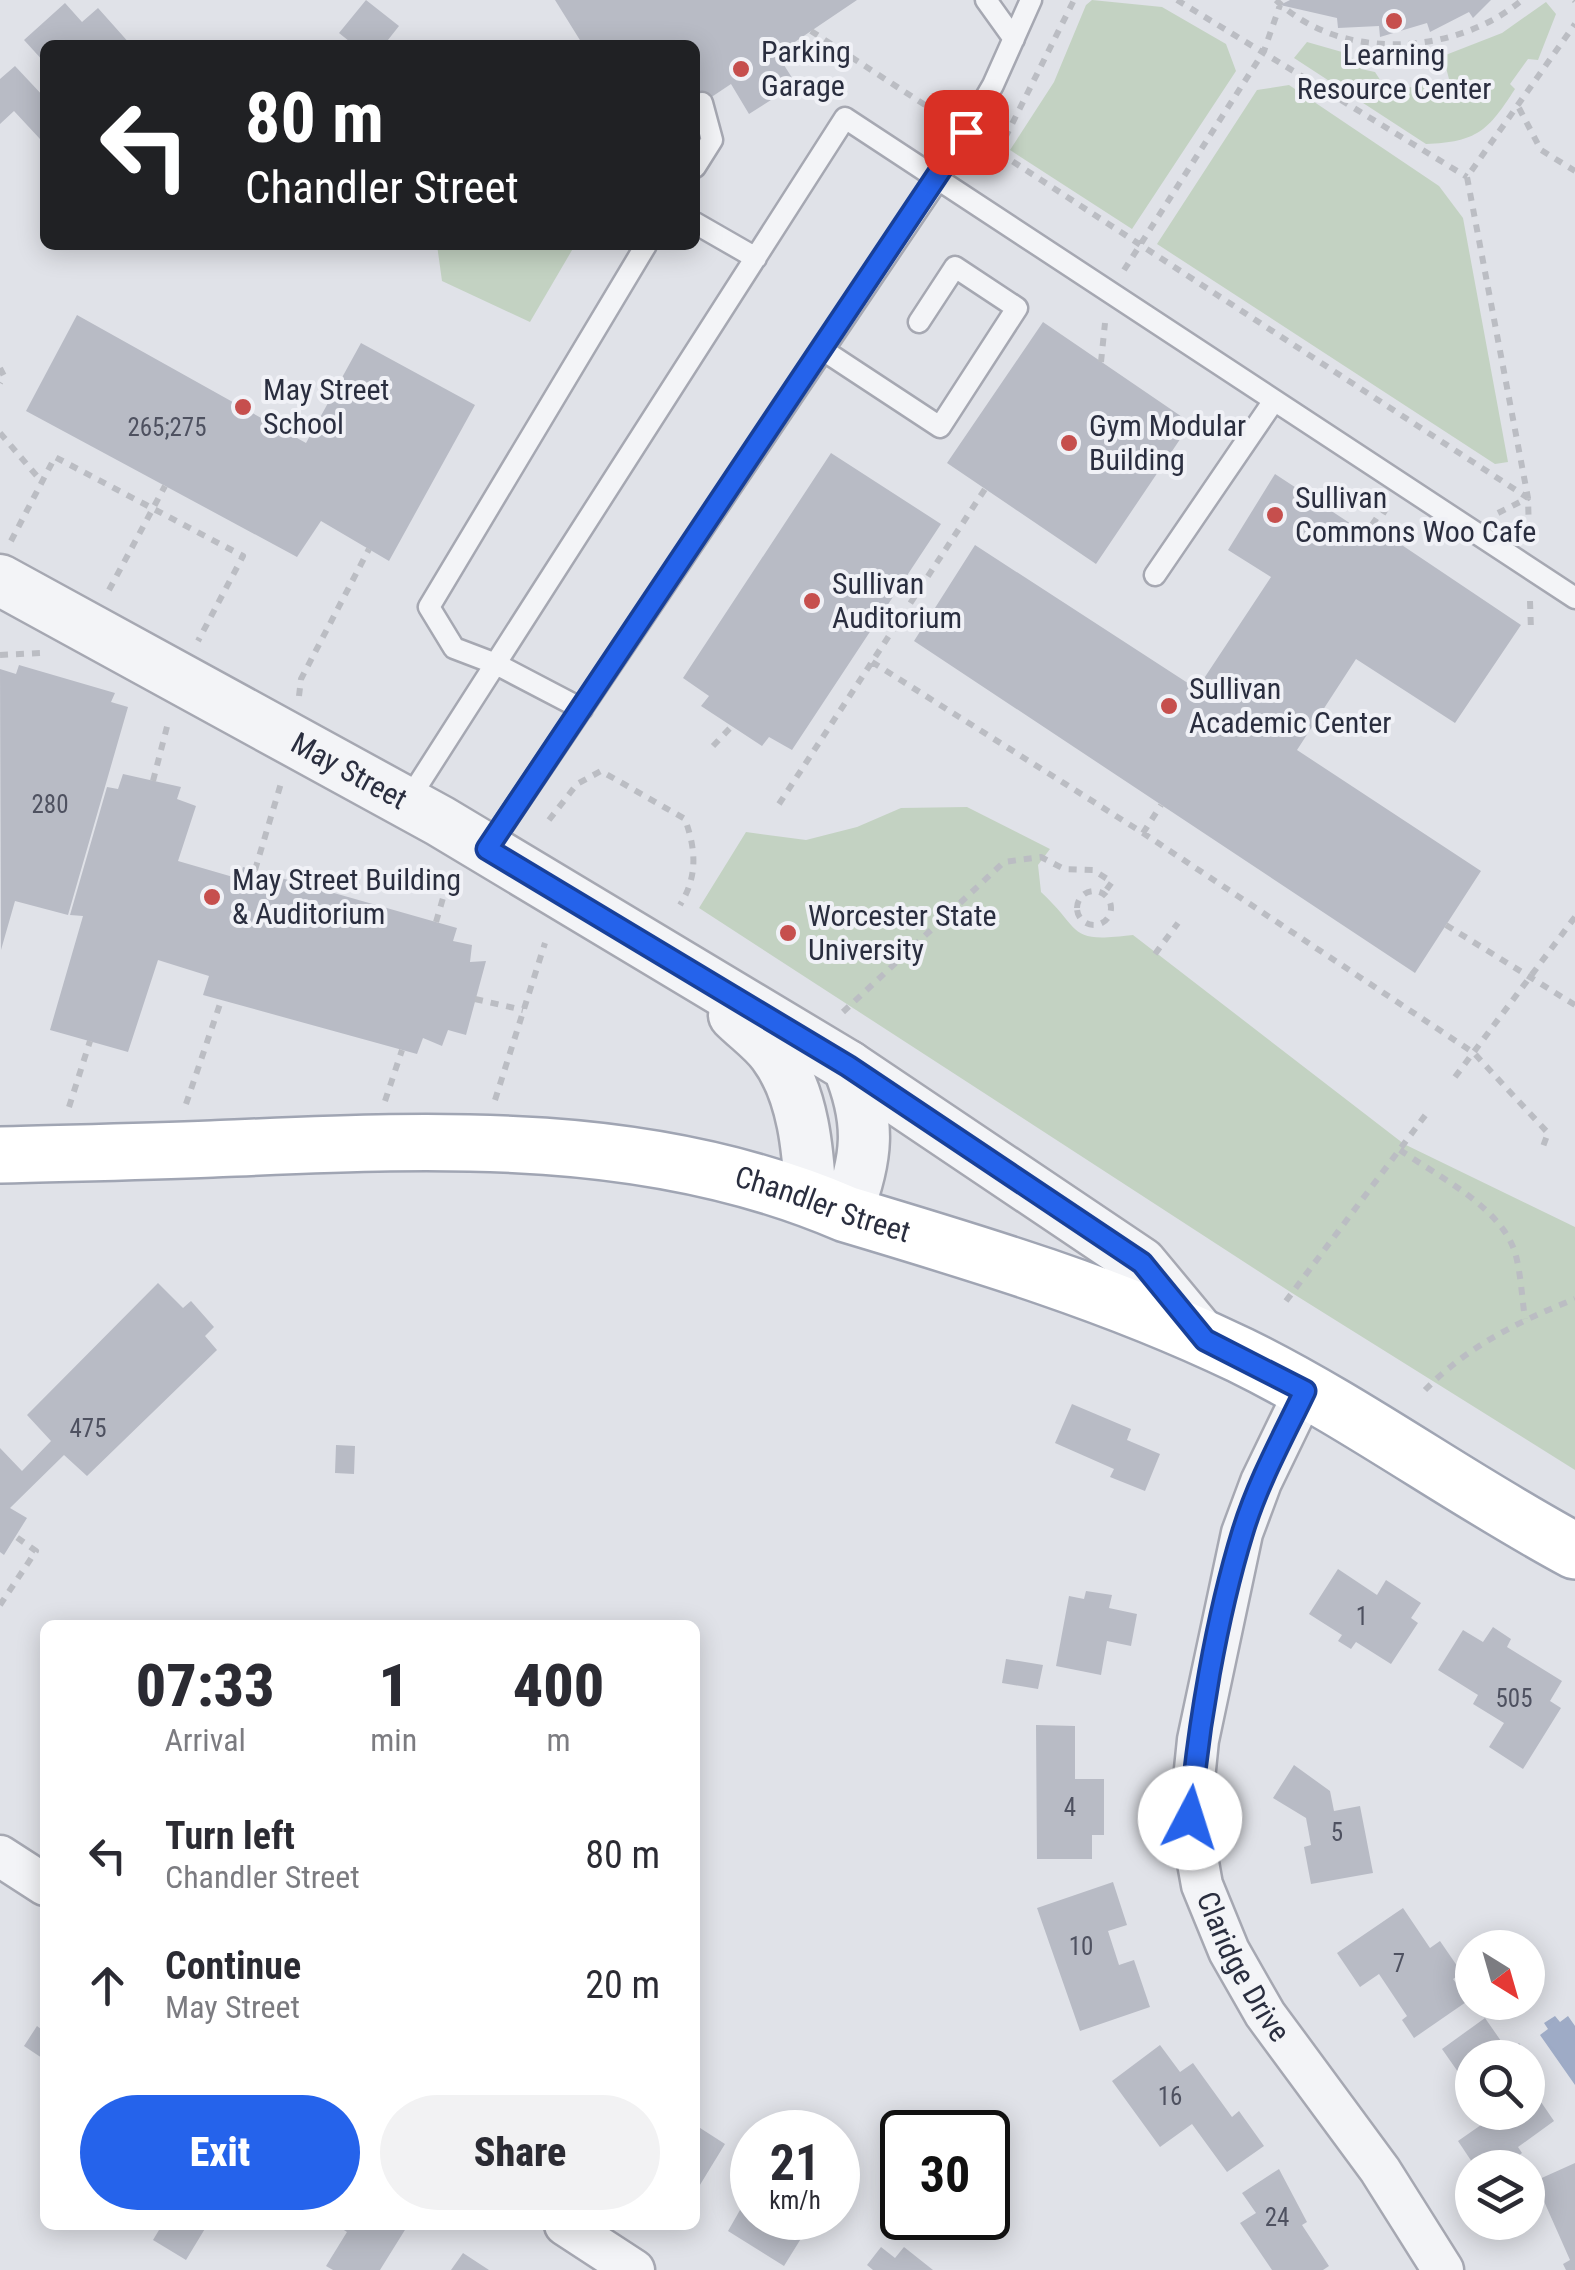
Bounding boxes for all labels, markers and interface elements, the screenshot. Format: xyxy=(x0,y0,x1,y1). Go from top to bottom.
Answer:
marker: Learning Resource Center xyxy=(1383,10,1405,32)
place label: Parking Garage xyxy=(761,34,851,103)
place label: Learning Resource Center xyxy=(1297,37,1491,106)
marker: Parking Garage xyxy=(730,58,752,80)
text: 80 m xyxy=(245,77,384,159)
icon: left xyxy=(80,80,210,210)
pin xyxy=(924,90,1009,175)
icon: arrive xyxy=(939,105,994,160)
text: Chandler Street xyxy=(245,161,519,214)
place label: May Street School xyxy=(263,372,390,441)
marker: May Street School xyxy=(232,396,254,418)
place label: Gym Modular Building xyxy=(1089,408,1246,477)
house number: 265;275 xyxy=(127,413,207,442)
marker: Gym Modular Building xyxy=(1058,432,1080,454)
place label: Sullivan Commons Woo Cafe xyxy=(1295,480,1536,549)
marker: Sullivan Commons Woo Cafe xyxy=(1264,504,1286,526)
place label: Sullivan Auditorium xyxy=(832,566,962,635)
marker: Sullivan Auditorium xyxy=(801,590,823,612)
place label: Sullivan Academic Center xyxy=(1189,671,1391,740)
marker: Sullivan Academic Center xyxy=(1158,695,1180,717)
street label: May Street xyxy=(285,725,413,817)
house number: 280 xyxy=(31,790,69,819)
place label: May Street Building & Auditorium xyxy=(232,862,461,931)
marker: May Street Building & Auditorium xyxy=(201,886,223,908)
place label: Worcester State University xyxy=(808,898,997,967)
marker: Worcester State University xyxy=(777,922,799,944)
street label: Chandler Street xyxy=(731,1159,915,1249)
house number: 475 xyxy=(69,1414,107,1443)
house number: 1 xyxy=(1356,1602,1368,1631)
text: 07:33 xyxy=(136,1650,275,1721)
text: 1 xyxy=(378,1650,409,1721)
text: 400 xyxy=(513,1650,604,1721)
house number: 505 xyxy=(1495,1684,1533,1713)
text: Arrival xyxy=(164,1721,246,1759)
text: min xyxy=(370,1721,417,1759)
text: m xyxy=(547,1721,571,1759)
position arrow xyxy=(1138,1766,1242,1870)
house number: 4 xyxy=(1064,1793,1076,1822)
text: Turn left xyxy=(165,1814,295,1858)
house number: 5 xyxy=(1331,1818,1343,1847)
icon: left xyxy=(80,1828,135,1883)
text: 80 m xyxy=(585,1833,660,1877)
text: Chandler Street xyxy=(165,1858,360,1896)
street label: Claridge Drive xyxy=(1190,1886,1297,2048)
north arrow xyxy=(1455,1930,1545,2020)
map controls xyxy=(1455,1930,1545,2240)
house number: 10 xyxy=(1069,1932,1093,1961)
text: Continue xyxy=(165,1944,301,1988)
house number: 7 xyxy=(1393,1949,1405,1978)
icon: ahead xyxy=(80,1958,135,2013)
text: 20 m xyxy=(585,1963,660,2007)
text: May Street xyxy=(165,1988,300,2026)
button: search xyxy=(1455,2040,1545,2130)
house number: 16 xyxy=(1158,2082,1182,2111)
button: Exit xyxy=(80,2095,360,2210)
button: Share xyxy=(380,2095,660,2210)
speed limit sign: 30 xyxy=(880,2110,1010,2240)
text: 21 xyxy=(770,2134,820,2192)
button: layers xyxy=(1455,2150,1545,2240)
text: km/h xyxy=(769,2186,821,2215)
house number: 24 xyxy=(1265,2203,1289,2232)

